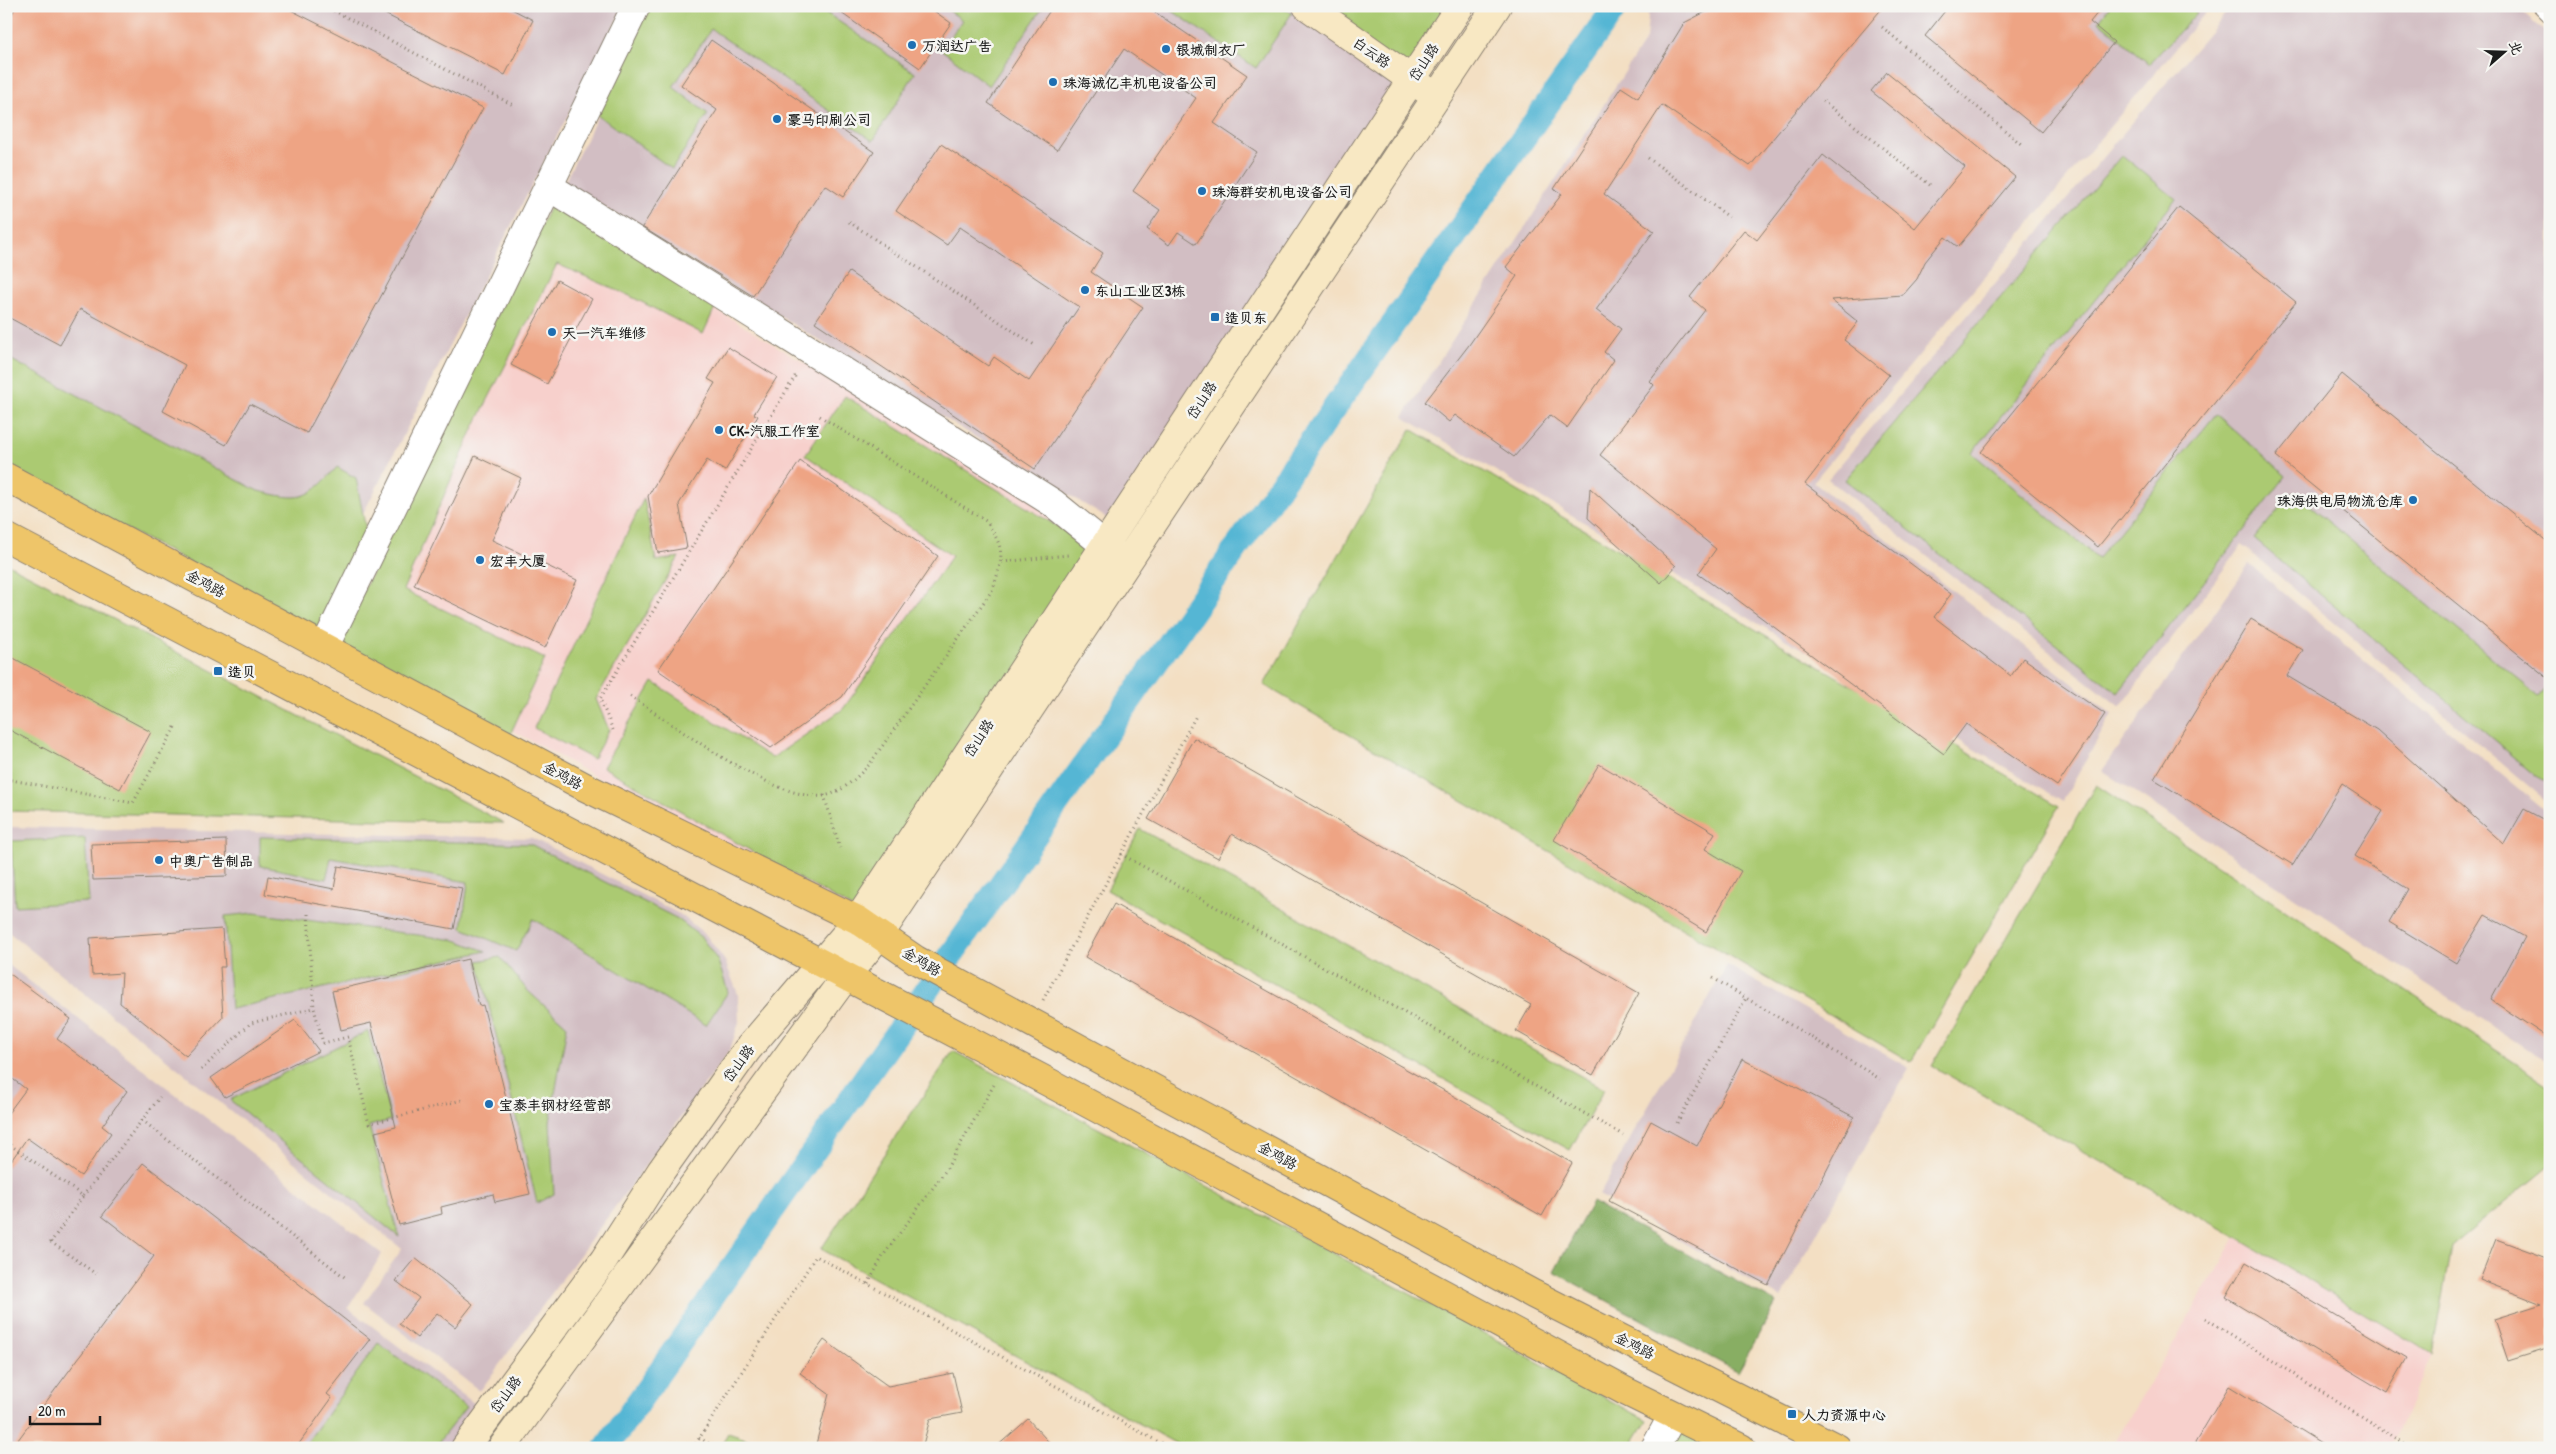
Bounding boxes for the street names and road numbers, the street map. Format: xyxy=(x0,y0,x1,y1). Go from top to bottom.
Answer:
street label: 白云路 xyxy=(1349,32,1395,72)
street label: 岱山路 xyxy=(1404,39,1442,85)
street label: 岱山路 xyxy=(1182,377,1220,423)
street label: 金鸡路 xyxy=(183,565,229,601)
street label: 岱山路 xyxy=(959,715,997,761)
street label: 金鸡路 xyxy=(540,757,586,793)
street label: 金鸡路 xyxy=(899,942,945,980)
street label: 岱山路 xyxy=(718,1040,758,1086)
street label: 金鸡路 xyxy=(1255,1137,1301,1173)
street label: 金鸡路 xyxy=(1612,1327,1658,1363)
street label: 岱山路 xyxy=(485,1371,525,1417)

